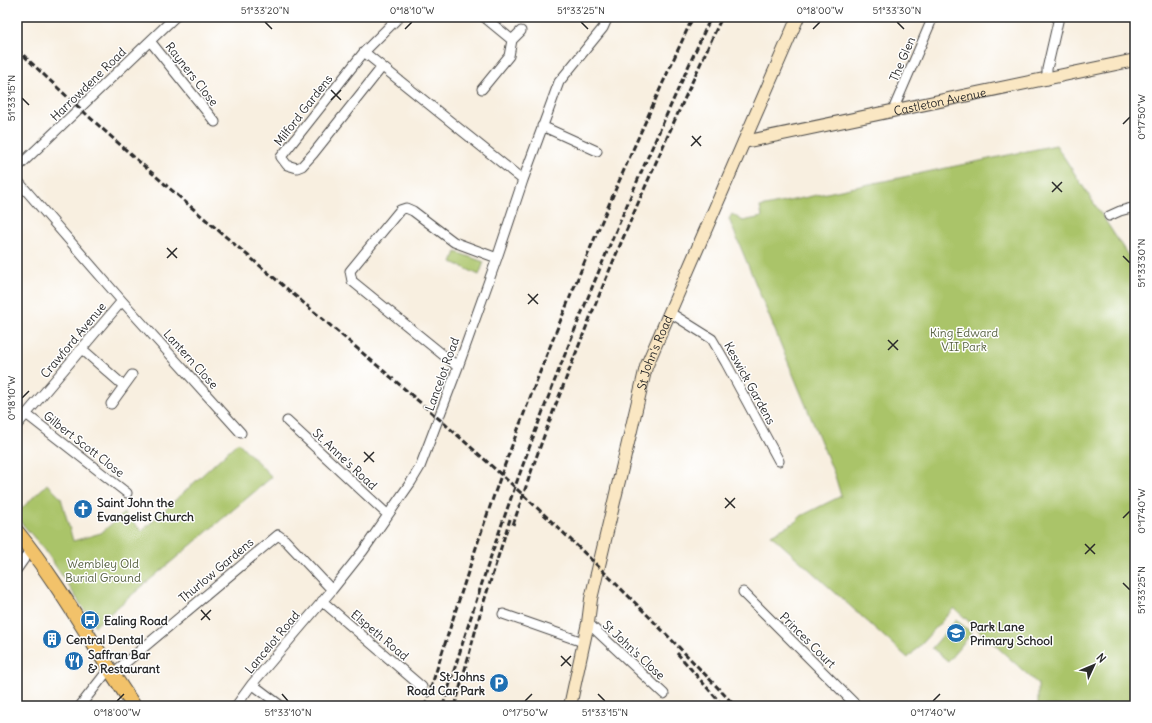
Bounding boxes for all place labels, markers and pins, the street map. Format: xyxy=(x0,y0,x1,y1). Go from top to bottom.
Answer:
place label: Saint John the Evangelist Church xyxy=(97,495,194,525)
church icon: Saint John the Evangelist Church xyxy=(72,498,94,520)
bus stop icon: Ealing Road xyxy=(79,609,101,631)
place label: Ealing Road xyxy=(104,613,168,629)
place label: Park Lane Primary School xyxy=(970,619,1053,649)
school or university icon: Park Lane Primary School xyxy=(945,622,967,644)
building icon: Central Dental xyxy=(41,628,63,650)
place label: Central Dental xyxy=(66,632,144,647)
place label: Saffran Bar & Restaurant xyxy=(88,647,161,676)
restaurant icon: Saffran Bar & Restaurant xyxy=(63,650,85,672)
place label: St Johns Road Car Park xyxy=(407,669,486,698)
parking icon: St Johns Road Car Park xyxy=(488,672,510,694)

